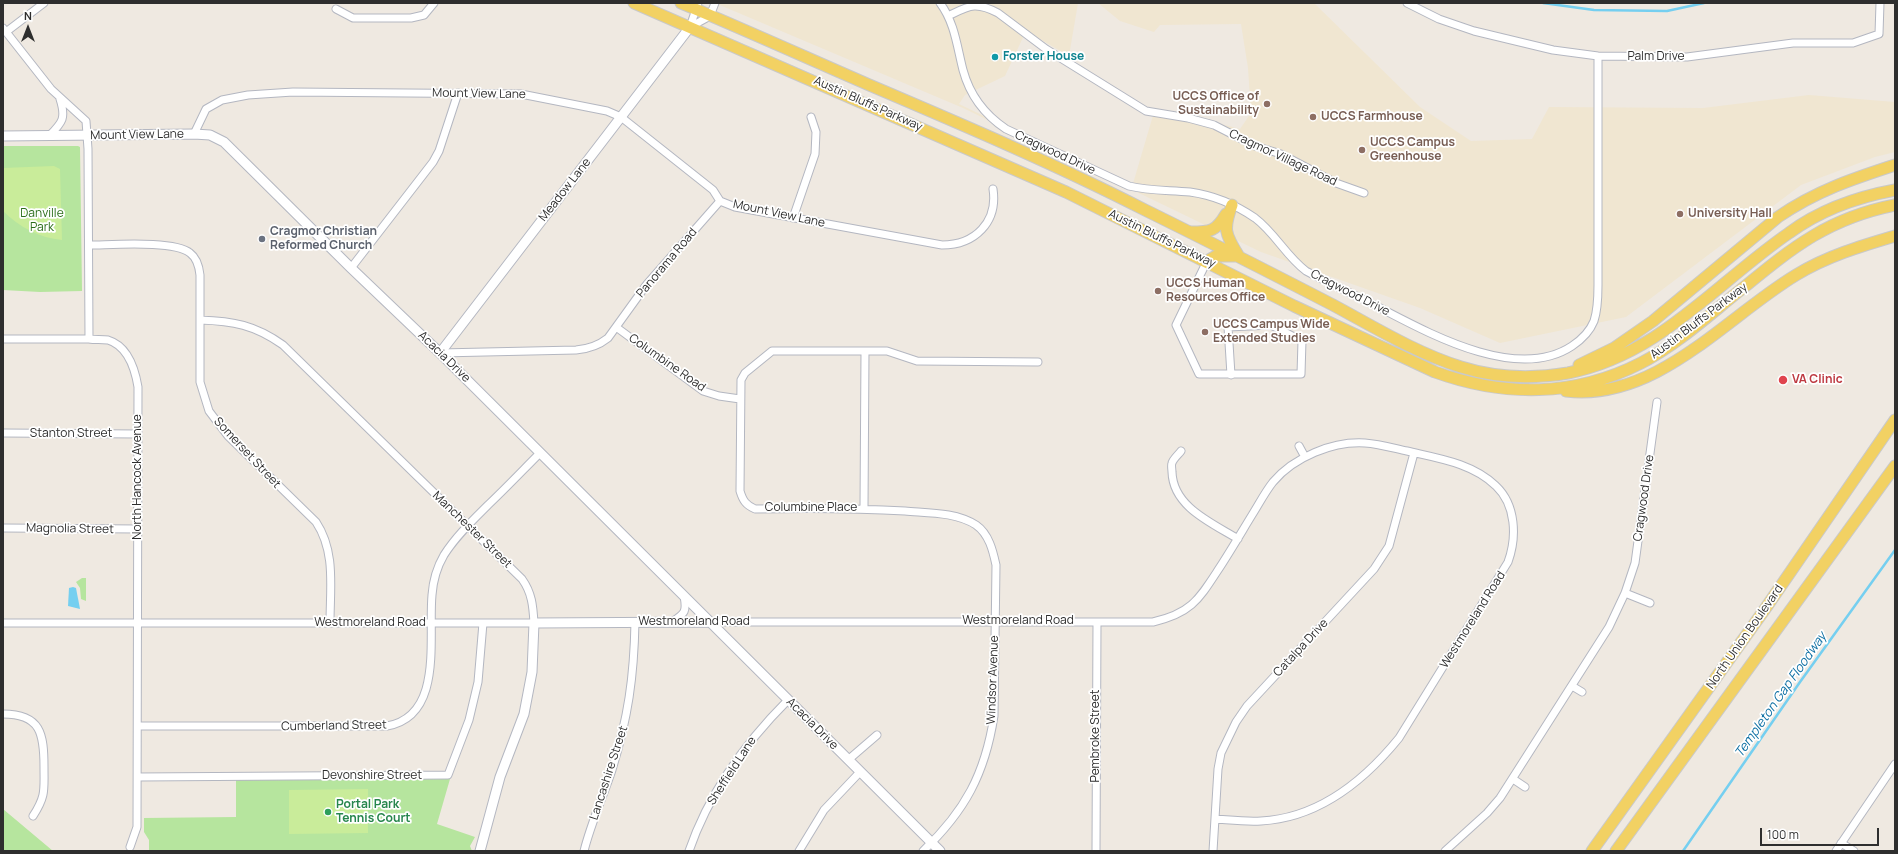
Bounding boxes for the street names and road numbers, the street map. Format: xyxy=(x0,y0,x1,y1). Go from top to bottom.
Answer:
street label: Palm Drive xyxy=(1627,50,1685,64)
street label: Austin Bluffs Parkway xyxy=(811,74,925,134)
street label: Mount View Lane xyxy=(432,86,526,102)
street label: Mount View Lane xyxy=(90,127,184,143)
street label: Cragmor Village Road xyxy=(1227,127,1339,189)
street label: Cragwood Drive xyxy=(1012,128,1098,178)
street label: Meadow Lane xyxy=(536,156,594,224)
street label: Mount View Lane xyxy=(732,197,826,231)
street label: Austin Bluffs Parkway xyxy=(1106,207,1218,271)
street label: Panorama Road xyxy=(634,225,700,301)
street label: Cragwood Drive xyxy=(1308,267,1392,319)
street label: Austin Bluffs Parkway xyxy=(1648,280,1750,362)
street label: Acacia Drive xyxy=(415,328,473,386)
street label: Columbine Road xyxy=(626,331,708,395)
street label: North Hancock Avenue xyxy=(131,414,145,540)
street label: Somerset Street xyxy=(211,415,283,491)
street label: Stanton Street xyxy=(30,427,112,441)
street label: Cragwood Drive xyxy=(1631,454,1657,542)
street label: Manchester Street xyxy=(429,489,515,571)
street label: Columbine Place xyxy=(765,501,857,515)
street label: Magnolia Street xyxy=(26,521,114,537)
street label: Westmoreland Road xyxy=(1437,569,1509,671)
street label: North Union Boulevard xyxy=(1704,582,1786,692)
street label: Westmoreland Road xyxy=(962,614,1074,628)
street label: Westmoreland Road xyxy=(638,615,750,629)
street label: Westmoreland Road xyxy=(314,616,426,630)
street label: Catalpa Drive xyxy=(1271,616,1331,680)
street label: Windsor Avenue xyxy=(984,635,1002,725)
street label: Pembroke Street xyxy=(1089,689,1103,783)
street label: Acacia Drive xyxy=(783,695,841,753)
street label: Cumberland Street xyxy=(281,718,387,734)
street label: Lancashire Street xyxy=(587,724,631,822)
street label: Sheffield Lane xyxy=(705,734,759,808)
street label: Devonshire Street xyxy=(322,769,422,783)

